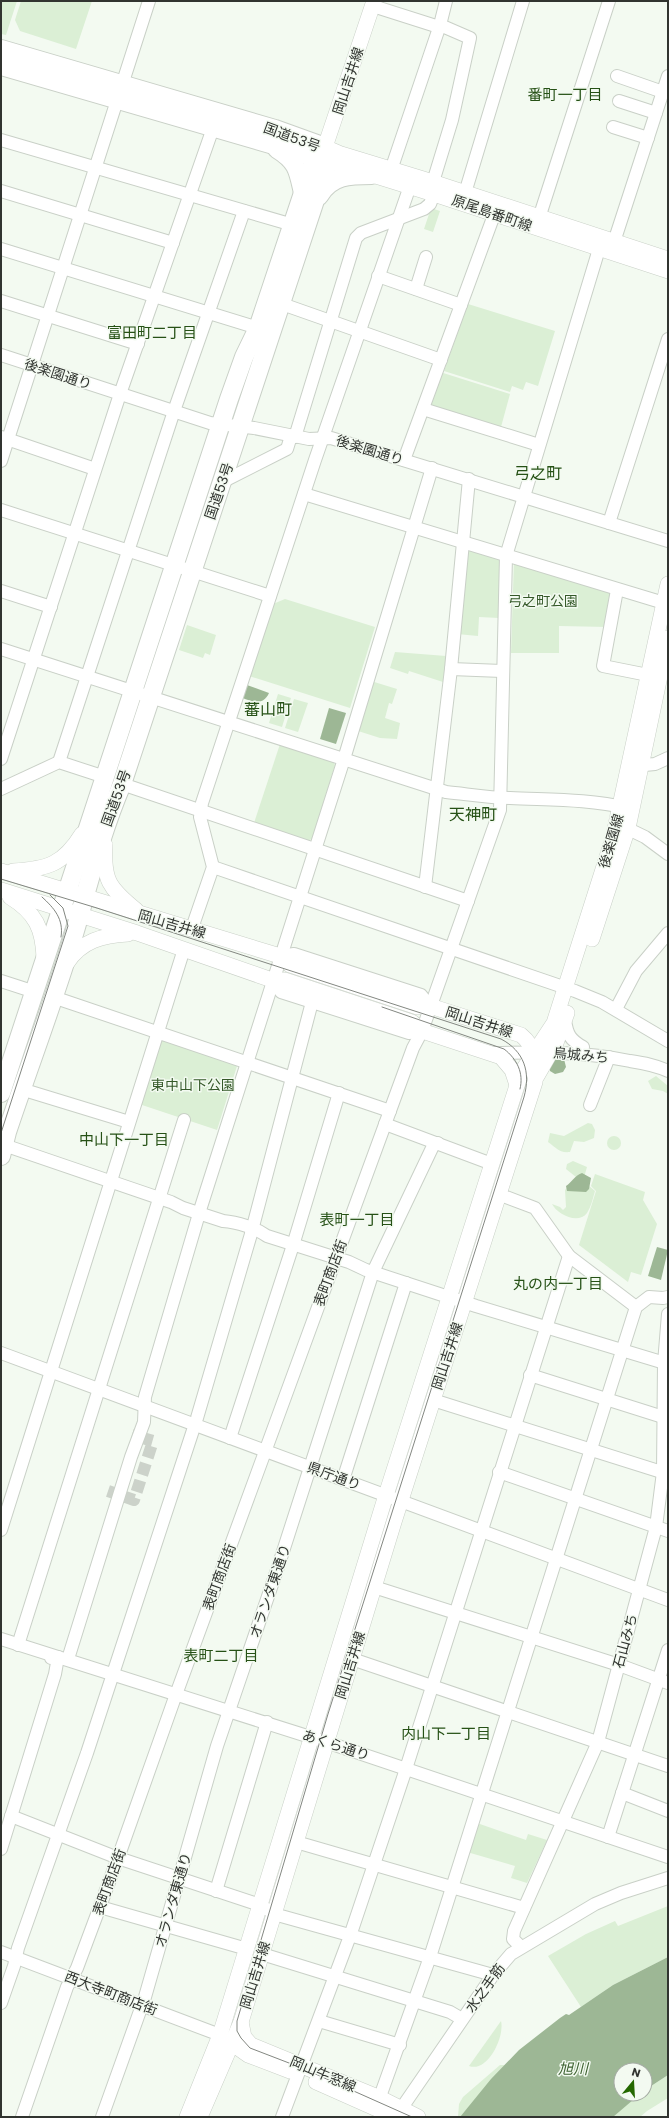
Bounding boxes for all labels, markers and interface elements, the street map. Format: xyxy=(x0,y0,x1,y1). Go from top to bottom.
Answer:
street label: 岡山吉井線 xyxy=(328,45,368,117)
district label: 番町一丁目 xyxy=(527,84,603,105)
street label: 国道53号 xyxy=(261,118,323,156)
street label: 原尾島番町線 xyxy=(449,190,535,236)
district label: 富田町二丁目 xyxy=(107,322,197,343)
street label: 後楽園通り xyxy=(22,354,94,394)
street label: 後楽園通り xyxy=(334,430,406,470)
street label: 国道53号 xyxy=(200,460,238,522)
district label: 弓之町 xyxy=(514,462,562,485)
park label: 弓之町公園 xyxy=(508,591,578,611)
district label: 蕃山町 xyxy=(244,698,292,721)
street label: 国道53号 xyxy=(97,767,135,829)
district label: 天神町 xyxy=(449,803,497,826)
street label: 後楽園線 xyxy=(594,811,628,871)
street label: 岡山吉井線 xyxy=(136,905,208,943)
street label: 岡山吉井線 xyxy=(443,1002,515,1042)
street label: 烏城みち xyxy=(552,1043,610,1067)
park label: 東中山下公園 xyxy=(151,1075,235,1095)
district label: 中山下一丁目 xyxy=(79,1129,169,1150)
district label: 表町一丁目 xyxy=(319,1209,395,1230)
street label: 表町商店街 xyxy=(309,1237,351,1309)
district label: 丸の内一丁目 xyxy=(513,1273,603,1294)
street label: 岡山吉井線 xyxy=(427,1320,467,1392)
street label: 県庁通り xyxy=(304,1457,364,1495)
street label: 表町商店街 xyxy=(198,1541,240,1613)
street label: オランダ東通り xyxy=(245,1541,295,1641)
street label: 石山みち xyxy=(608,1611,642,1671)
street label: 岡山吉井線 xyxy=(330,1629,370,1701)
district label: 表町二丁目 xyxy=(183,1645,259,1666)
district label: 内山下一丁目 xyxy=(401,1723,491,1744)
street label: あくら通り xyxy=(300,1725,372,1765)
street label: 表町商店街 xyxy=(88,1846,130,1918)
street label: オランダ東通り xyxy=(150,1850,196,1950)
street label: 岡山吉井線 xyxy=(235,1939,275,2011)
street label: 水之手筋 xyxy=(460,1959,510,2017)
street label: 西大寺町商店街 xyxy=(62,1966,160,2020)
street label: 岡山牛窓線 xyxy=(287,2051,359,2097)
water label: 旭川 xyxy=(558,2058,590,2079)
north arrow xyxy=(613,2062,653,2102)
text: N xyxy=(630,2064,643,2081)

